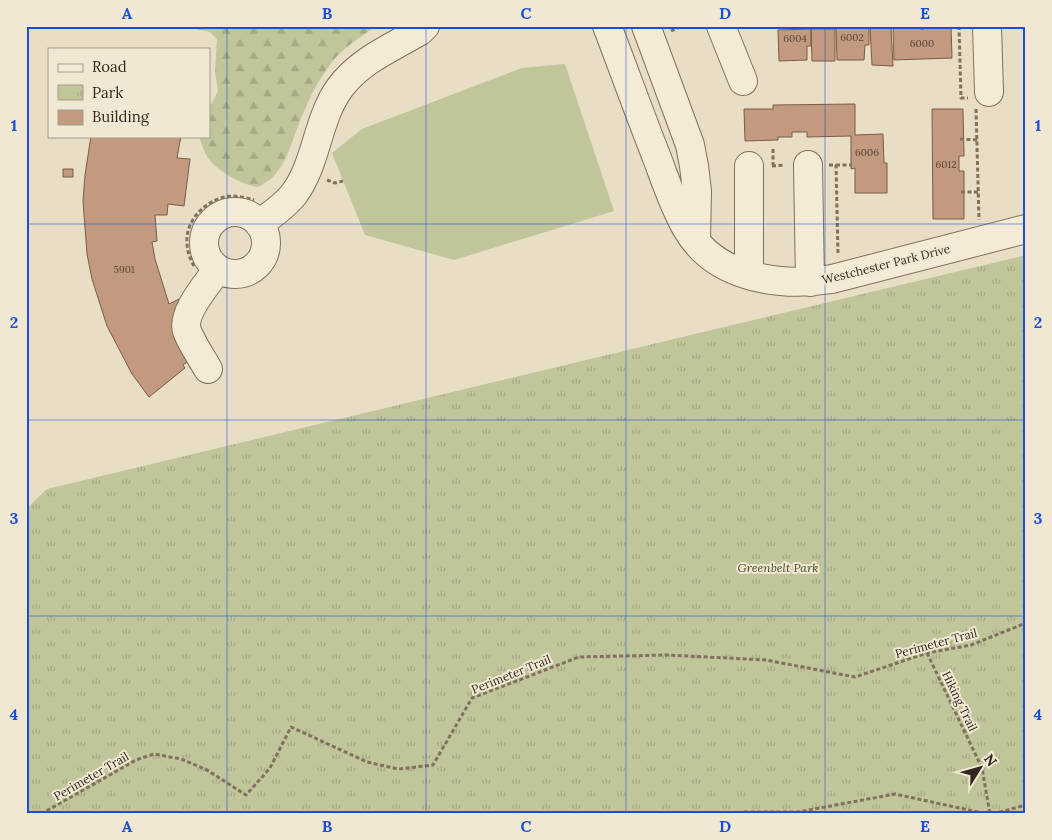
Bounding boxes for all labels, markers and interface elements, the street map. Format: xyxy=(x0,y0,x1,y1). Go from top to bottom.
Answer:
text: A xyxy=(122,3,133,23)
text: B xyxy=(322,3,333,23)
text: C xyxy=(520,3,532,23)
text: D xyxy=(719,3,731,23)
text: E xyxy=(920,3,930,23)
house number: 6002 xyxy=(840,31,864,44)
house number: 6004 xyxy=(783,32,807,45)
house number: 6000 xyxy=(910,37,934,50)
legend xyxy=(48,48,210,138)
text: Road xyxy=(92,57,127,76)
text: Park xyxy=(92,83,123,102)
text: Building xyxy=(92,107,150,126)
text: 1 xyxy=(11,115,17,135)
text: 1 xyxy=(1035,115,1041,135)
house number: 6006 xyxy=(855,146,879,159)
house number: 6012 xyxy=(936,158,957,171)
street label: Westchester Park Drive xyxy=(820,241,952,287)
house number: 5901 xyxy=(113,263,135,276)
text: 2 xyxy=(10,312,18,332)
text: 2 xyxy=(1034,312,1042,332)
text: 3 xyxy=(10,508,19,528)
text: 3 xyxy=(1034,508,1043,528)
park label: Greenbelt Park xyxy=(737,560,819,575)
street label: Perimeter Trail xyxy=(893,625,979,661)
street label: Perimeter Trail xyxy=(469,651,553,697)
street label: Hiking Trail xyxy=(939,669,981,733)
text: 4 xyxy=(10,704,19,724)
text: 4 xyxy=(1034,704,1043,724)
north arrow xyxy=(954,742,1004,792)
street label: Perimeter Trail xyxy=(51,748,131,804)
text: N xyxy=(980,750,1001,770)
text: A xyxy=(122,816,133,836)
text: B xyxy=(322,816,333,836)
text: C xyxy=(520,816,532,836)
text: D xyxy=(719,816,731,836)
text: E xyxy=(920,816,930,836)

